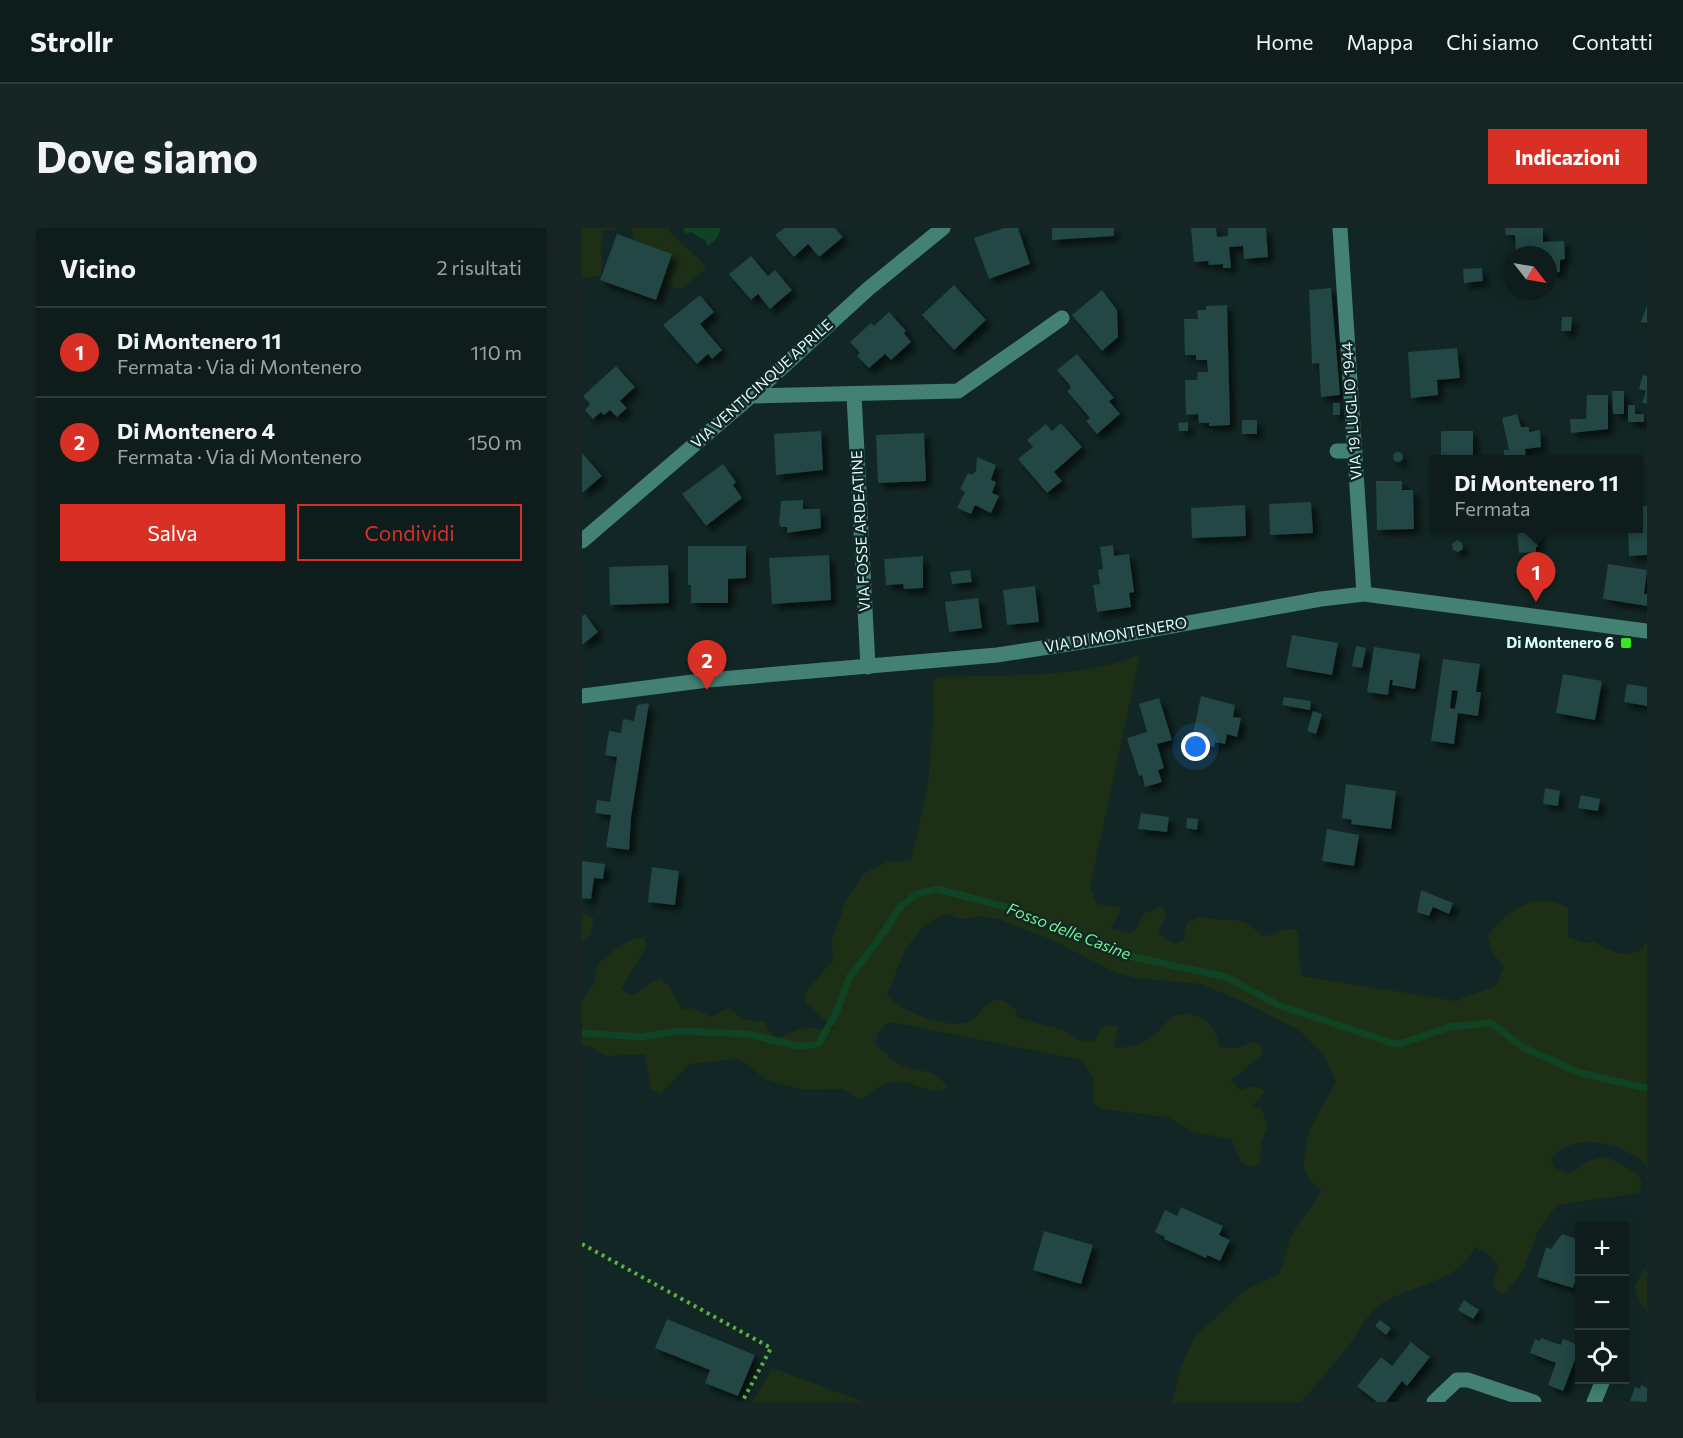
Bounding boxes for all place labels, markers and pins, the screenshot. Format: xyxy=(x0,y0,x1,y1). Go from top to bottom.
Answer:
pin: 1 xyxy=(1516,552,1556,602)
place label: Di Montenero 6 xyxy=(1506,633,1614,651)
marker: Di Montenero 6 xyxy=(1619,636,1633,650)
pin: 2 xyxy=(688,640,726,690)

